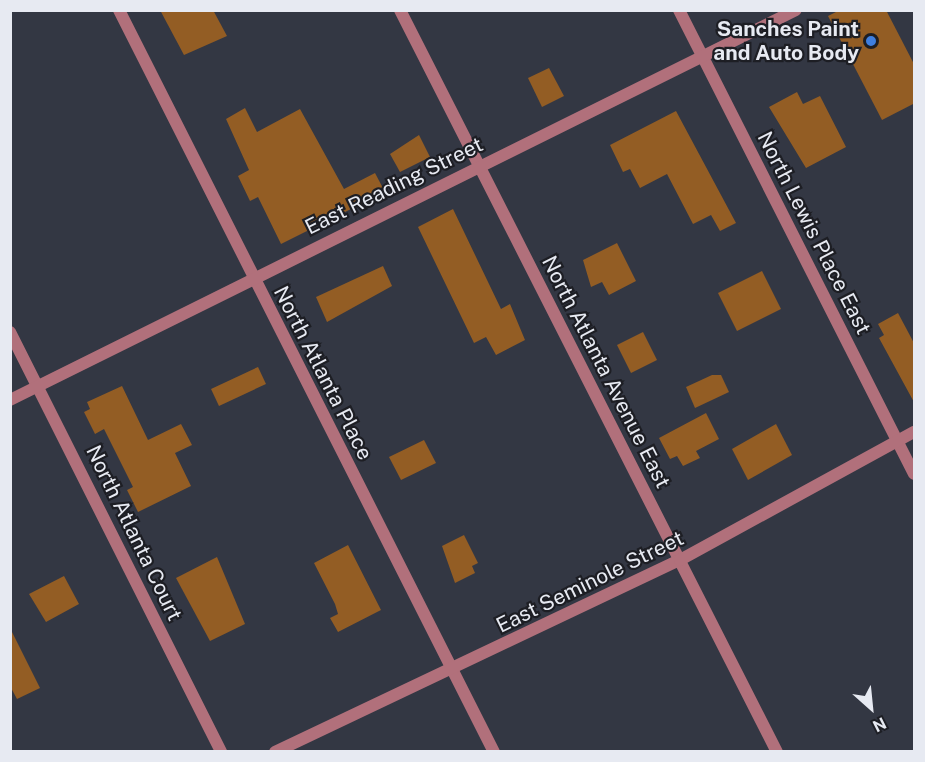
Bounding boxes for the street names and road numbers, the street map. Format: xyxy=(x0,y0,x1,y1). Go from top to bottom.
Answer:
street label: North Lewis Place East xyxy=(752,127,876,339)
street label: East Reading Street xyxy=(301,132,487,240)
street label: North Atlanta Avenue East xyxy=(536,252,676,492)
street label: North Atlanta Place xyxy=(268,282,378,464)
street label: North Atlanta Court xyxy=(81,441,187,625)
street label: East Seminole Street xyxy=(492,526,688,638)

